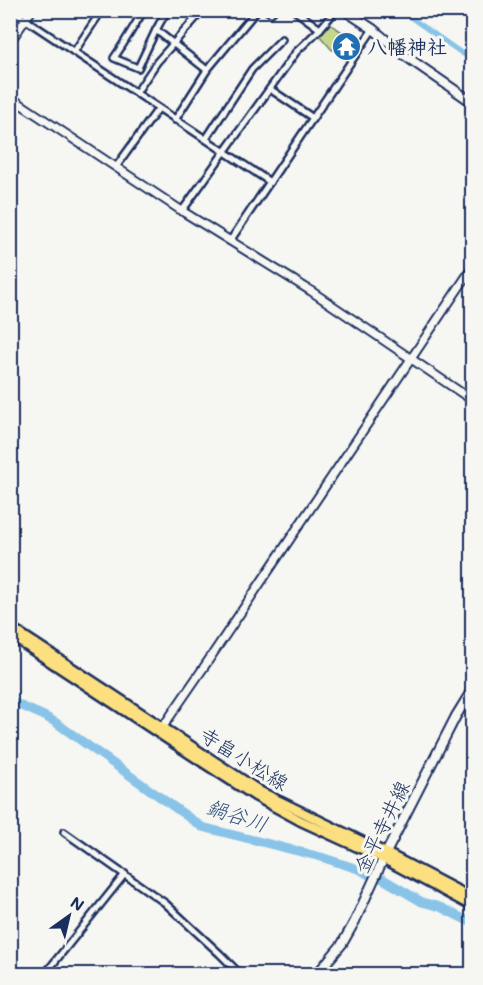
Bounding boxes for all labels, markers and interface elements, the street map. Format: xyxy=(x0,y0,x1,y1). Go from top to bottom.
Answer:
temple icon: 八幡神社 xyxy=(330,31,362,63)
place label: 八幡神社 xyxy=(367,33,447,59)
street label: 寺畠小松線 xyxy=(195,721,294,796)
street label: 金平寺井線 xyxy=(347,776,415,877)
water label: 鍋谷川 xyxy=(203,792,272,837)
north arrow xyxy=(39,886,99,946)
text: N xyxy=(67,891,89,915)

